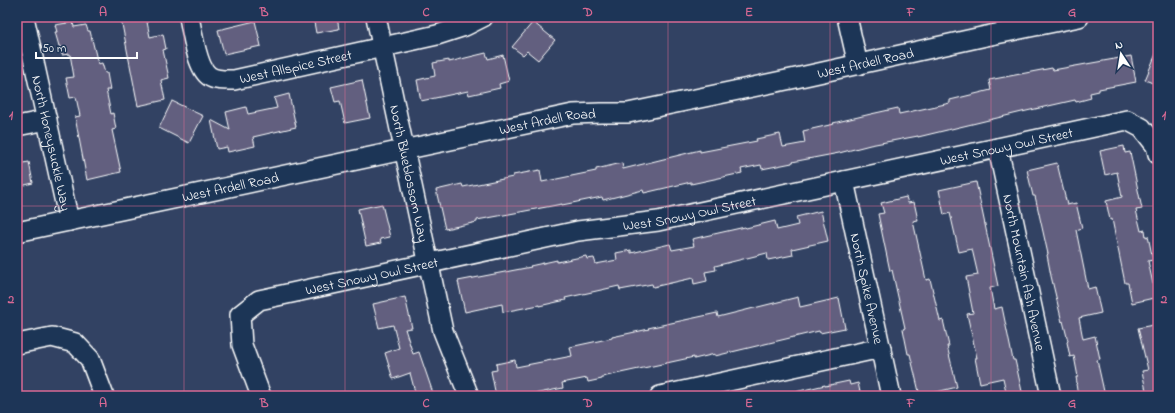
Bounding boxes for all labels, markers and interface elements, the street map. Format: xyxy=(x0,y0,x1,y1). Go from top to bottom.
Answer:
text: A xyxy=(99,3,107,22)
text: B xyxy=(259,3,269,22)
text: C xyxy=(422,3,430,22)
text: D xyxy=(582,3,593,22)
text: E xyxy=(745,3,753,22)
text: F xyxy=(906,3,916,22)
text: G xyxy=(1068,3,1076,22)
scale bar xyxy=(36,34,137,60)
north arrow xyxy=(1101,34,1141,74)
text: N xyxy=(1114,37,1124,54)
text: 50 m xyxy=(42,40,66,58)
street label: West Ardell Road xyxy=(815,43,916,85)
street label: West Allspice Street xyxy=(238,45,354,90)
street label: North Honeysuckle Way xyxy=(25,74,76,213)
street label: North Blueblossom Way xyxy=(383,103,433,245)
street label: West Ardell Road xyxy=(497,104,596,141)
text: 1 xyxy=(9,106,14,125)
text: 1 xyxy=(1162,106,1167,125)
street label: West Snowy Owl Street xyxy=(938,123,1075,172)
street label: West Ardell Road xyxy=(180,168,281,209)
street label: West Snowy Owl Street xyxy=(622,191,759,237)
street label: North Mountain Ash Avenue xyxy=(996,192,1050,353)
street label: North Spike Avenue xyxy=(844,231,888,347)
street label: West Snowy Owl Street xyxy=(304,252,441,302)
text: 2 xyxy=(7,290,15,309)
text: 2 xyxy=(1160,290,1168,309)
text: A xyxy=(99,394,107,413)
text: B xyxy=(259,394,269,413)
text: C xyxy=(422,394,430,413)
text: D xyxy=(582,394,593,413)
text: E xyxy=(745,394,753,413)
text: F xyxy=(906,394,916,413)
text: G xyxy=(1068,394,1076,413)

